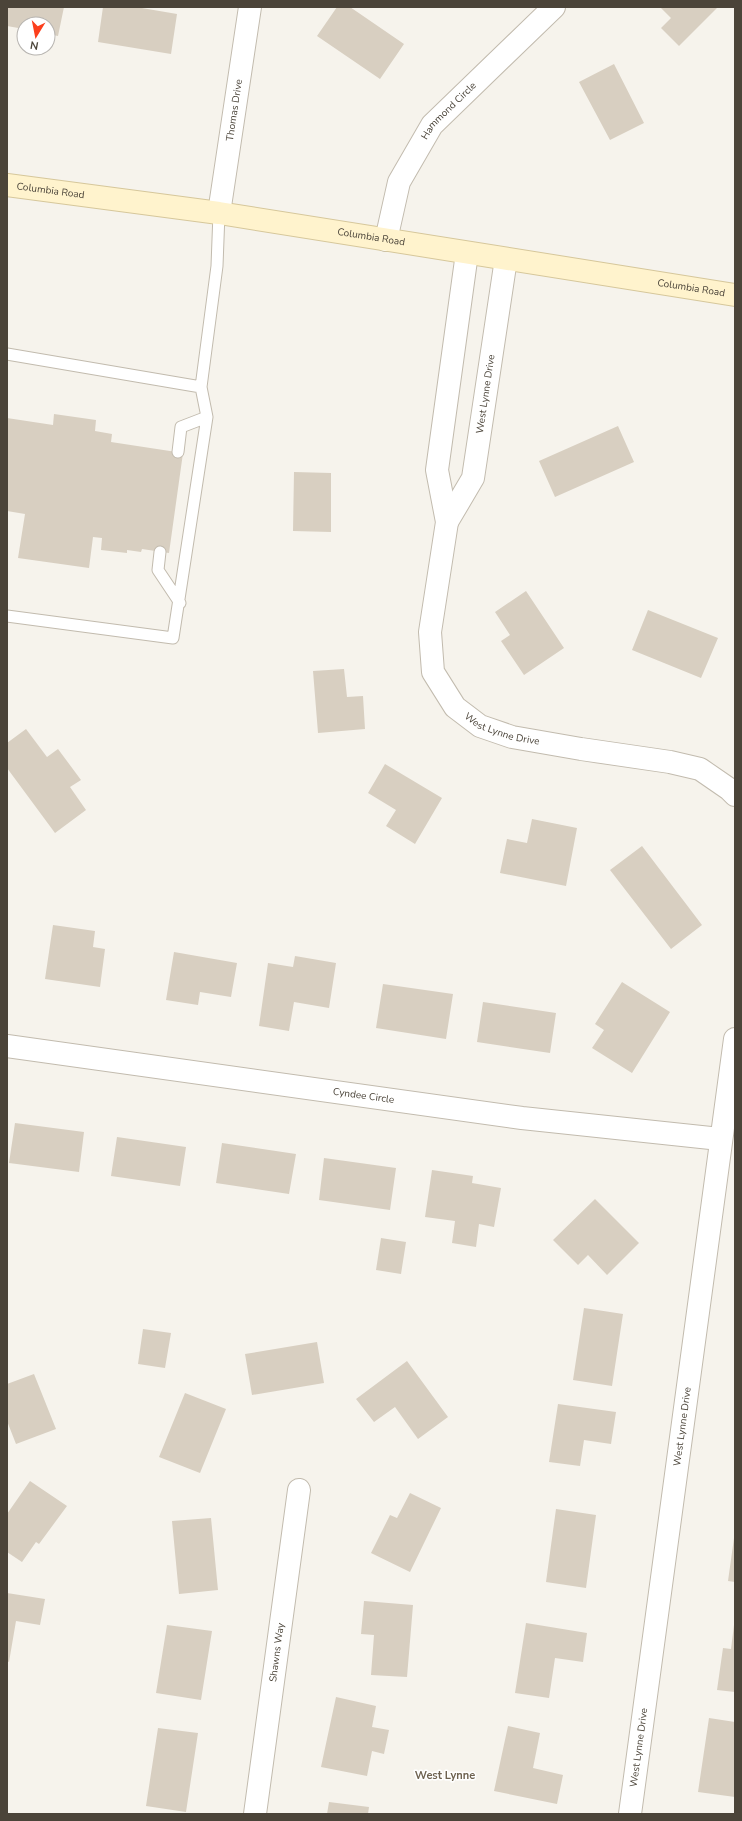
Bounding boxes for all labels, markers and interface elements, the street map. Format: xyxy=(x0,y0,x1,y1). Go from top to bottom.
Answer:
north arrow xyxy=(16,16,56,56)
text: N xyxy=(29,37,40,53)
street label: Thomas Drive xyxy=(223,78,246,142)
street label: Hammond Circle xyxy=(418,79,479,142)
street label: Columbia Road xyxy=(16,179,86,202)
street label: Columbia Road xyxy=(336,225,406,250)
street label: Columbia Road xyxy=(656,276,726,300)
street label: West Lynne Drive xyxy=(473,354,499,435)
street label: West Lynne Drive xyxy=(461,709,541,749)
street label: Cyndee Circle xyxy=(332,1085,395,1107)
street label: West Lynne Drive xyxy=(670,1386,695,1467)
street label: Shawns Way xyxy=(266,1621,288,1683)
street label: West Lynne Drive xyxy=(627,1707,651,1788)
district label: West Lynne xyxy=(415,1768,475,1783)

